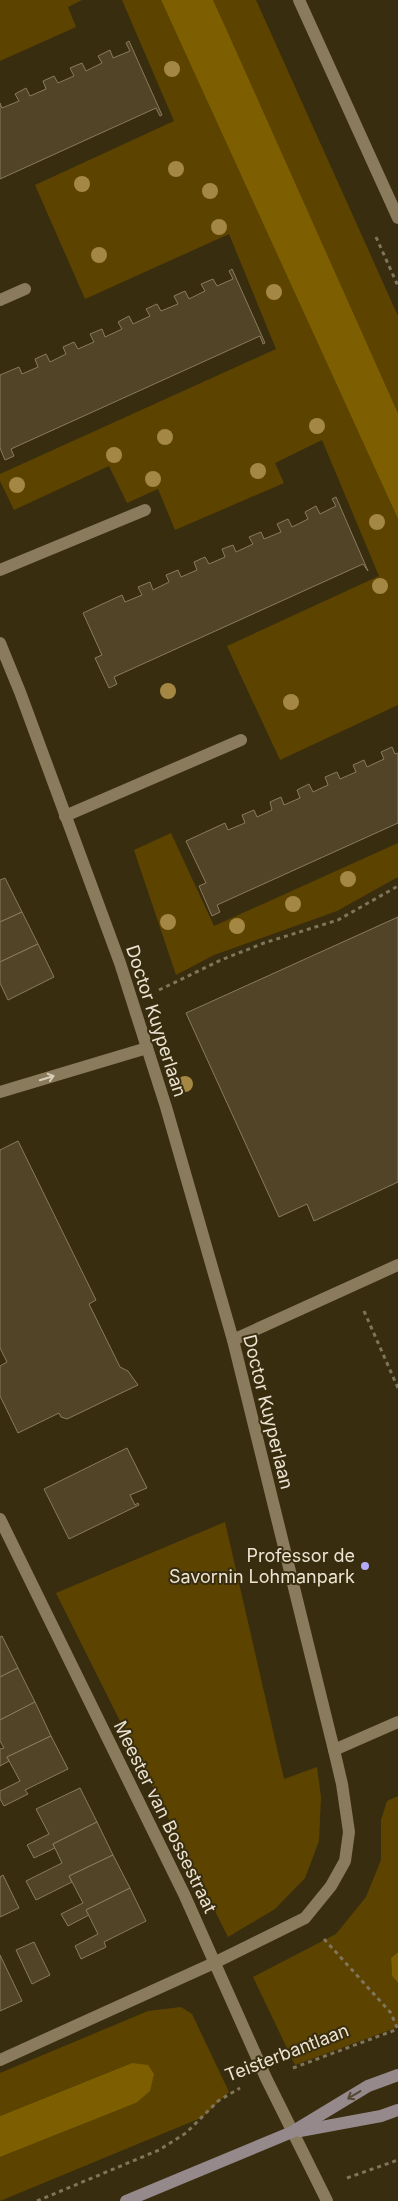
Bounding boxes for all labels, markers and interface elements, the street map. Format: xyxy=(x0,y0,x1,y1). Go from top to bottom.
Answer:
street label: Doctor Kuyperlaan xyxy=(122,942,191,1099)
one-way arrow xyxy=(38,1073,54,1083)
street label: Doctor Kuyperlaan xyxy=(239,1332,298,1491)
place label: Professor de Savornin Lohmanpark xyxy=(169,1545,355,1587)
marker: Professor de Savornin Lohmanpark xyxy=(359,1560,371,1572)
street label: Meester van Bossestraat xyxy=(110,1717,221,1916)
street label: Teisterbantlaan xyxy=(222,2019,352,2086)
one-way arrow xyxy=(347,2090,361,2100)

